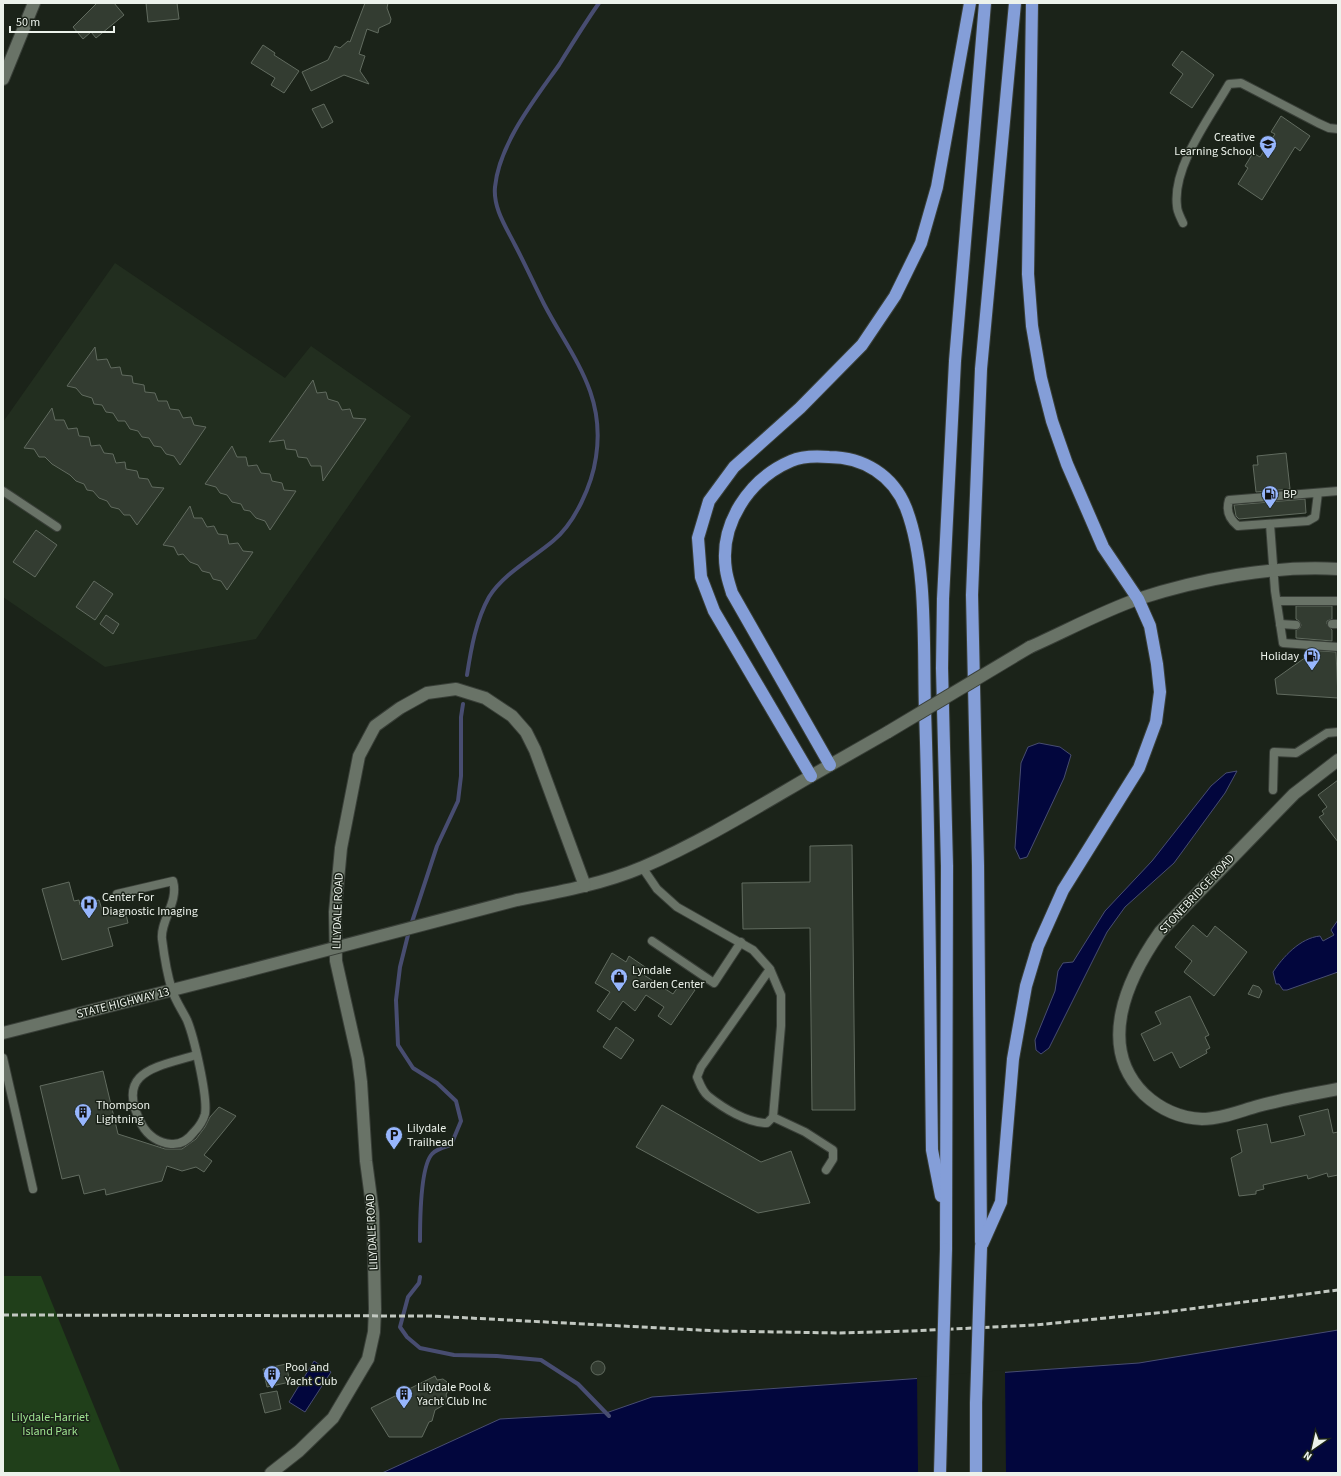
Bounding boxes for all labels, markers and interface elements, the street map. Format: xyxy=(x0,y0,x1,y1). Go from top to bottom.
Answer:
scale bar xyxy=(10,8,114,34)
text: 50 m xyxy=(16,14,40,31)
place label: Creative Learning School xyxy=(1174,129,1255,160)
school or university icon: Creative Learning School xyxy=(1258,134,1278,159)
fuel station icon: BP xyxy=(1260,484,1280,509)
place label: BP xyxy=(1283,486,1297,503)
fuel station icon: Holiday xyxy=(1302,646,1322,671)
place label: Holiday xyxy=(1260,648,1299,665)
street label: STONEBRIDGE ROAD xyxy=(1155,850,1239,938)
street label: LILYDALE ROAD xyxy=(328,872,348,950)
place label: Center For Diagnostic Imaging xyxy=(102,889,198,920)
hospital icon: Center For Diagnostic Imaging xyxy=(79,894,99,919)
place label: Lyndale Garden Center xyxy=(632,962,705,993)
shop icon: Lyndale Garden Center xyxy=(609,967,629,992)
street label: STATE HIGHWAY 13 xyxy=(75,983,171,1023)
place label: Thompson Lightning xyxy=(96,1097,150,1128)
building icon: Thompson Lightning xyxy=(73,1102,93,1127)
place label: Lilydale Trailhead xyxy=(407,1120,454,1151)
parking icon: Lilydale Trailhead xyxy=(384,1125,404,1150)
street label: LILYDALE ROAD xyxy=(362,1193,382,1271)
place label: Pool and Yacht Club xyxy=(284,1359,338,1390)
building icon: Pool and Yacht Club xyxy=(262,1364,282,1389)
place label: Lilydale Pool & Yacht Club Inc xyxy=(416,1379,491,1410)
building icon: Lilydale Pool & Yacht Club Inc xyxy=(394,1384,414,1409)
park label: Lilydale-Harriet Island Park xyxy=(11,1409,89,1440)
north arrow xyxy=(1293,1428,1333,1468)
text: N xyxy=(1300,1448,1315,1464)

